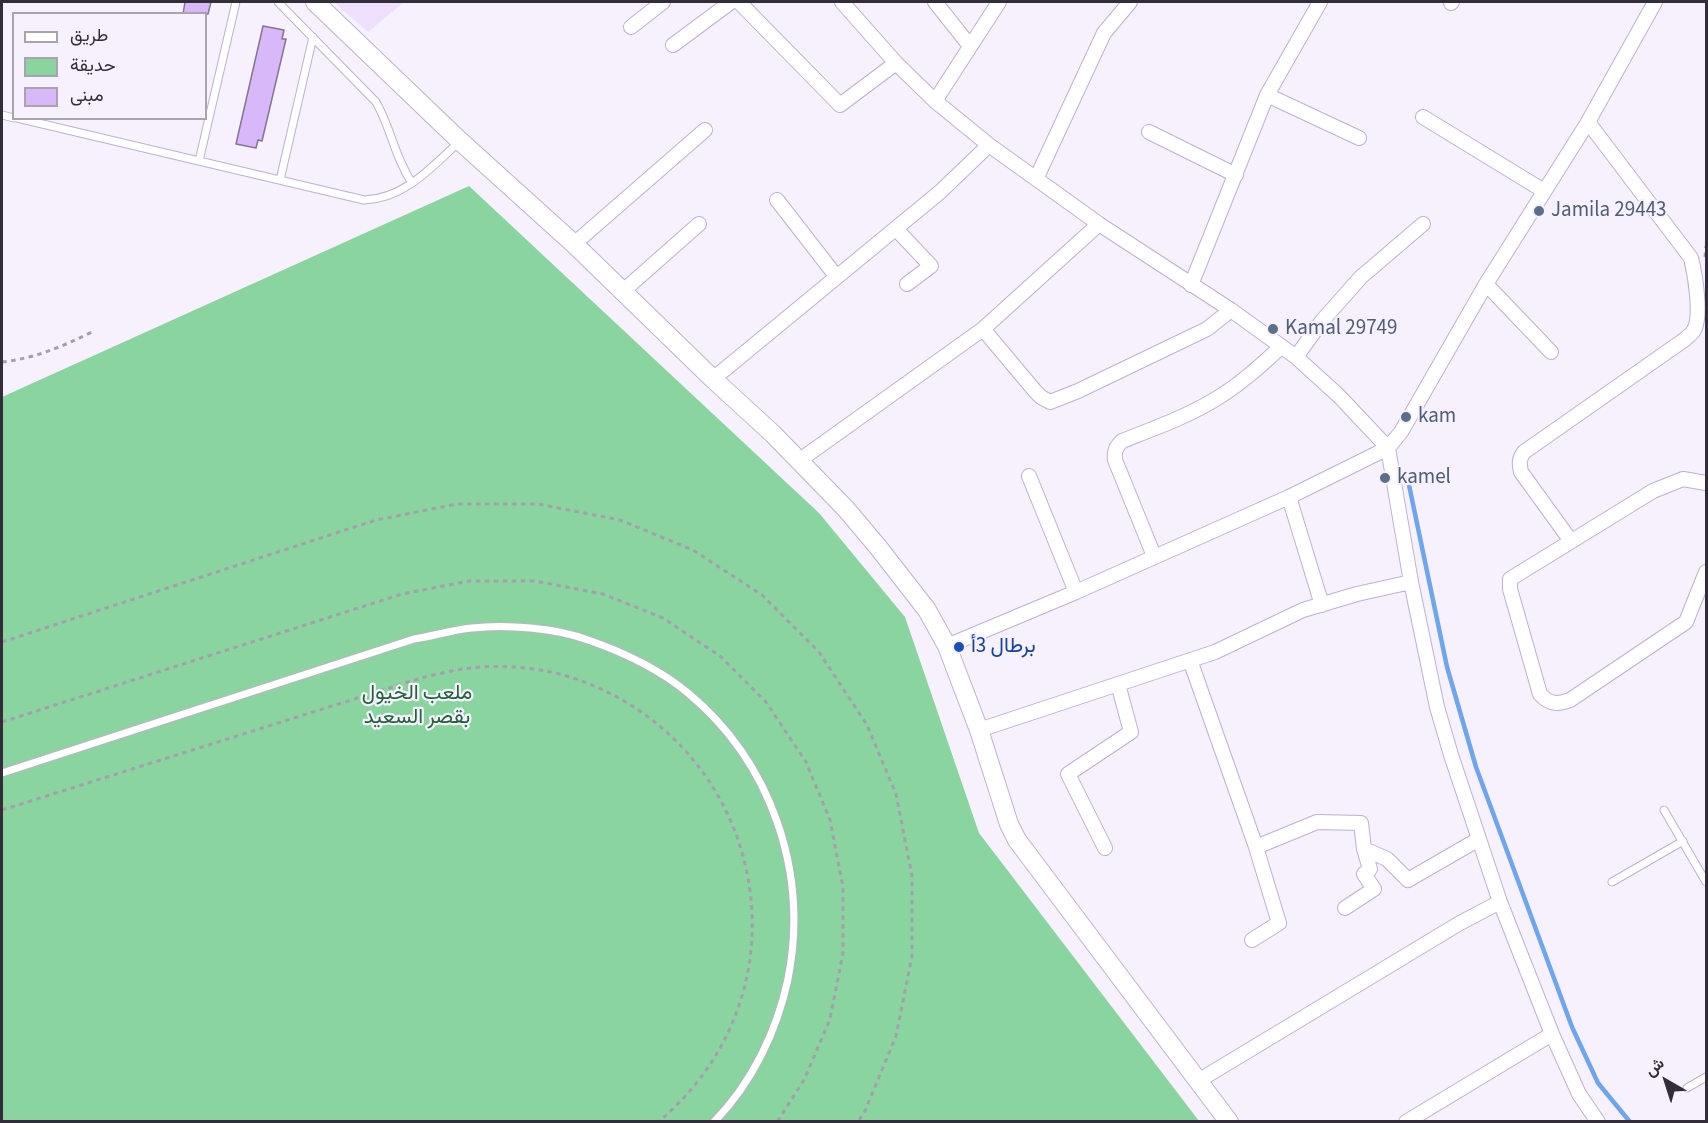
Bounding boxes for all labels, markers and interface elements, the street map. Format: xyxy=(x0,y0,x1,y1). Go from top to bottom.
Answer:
legend xyxy=(12,12,207,120)
text: طريق xyxy=(70,23,108,48)
text: حديقة xyxy=(70,53,116,78)
text: مبنى xyxy=(70,83,104,108)
place label: Jamila 29443 xyxy=(1551,198,1667,224)
marker: Jamila 29443 xyxy=(1532,204,1546,218)
place label: Kamal 29749 xyxy=(1285,316,1397,342)
marker: Kamal 29749 xyxy=(1266,322,1280,336)
place label: kam xyxy=(1418,404,1456,430)
marker: kam xyxy=(1399,410,1413,424)
place label: kamel xyxy=(1397,465,1451,491)
marker: kamel xyxy=(1378,471,1392,485)
place label: برطال 3أ xyxy=(971,634,1036,660)
marker: برطال 3أ xyxy=(952,640,966,654)
park label: ملعب الخيول بقصر السعيد xyxy=(362,681,472,731)
north arrow xyxy=(1636,1051,1696,1111)
text: ش xyxy=(1640,1052,1669,1082)

